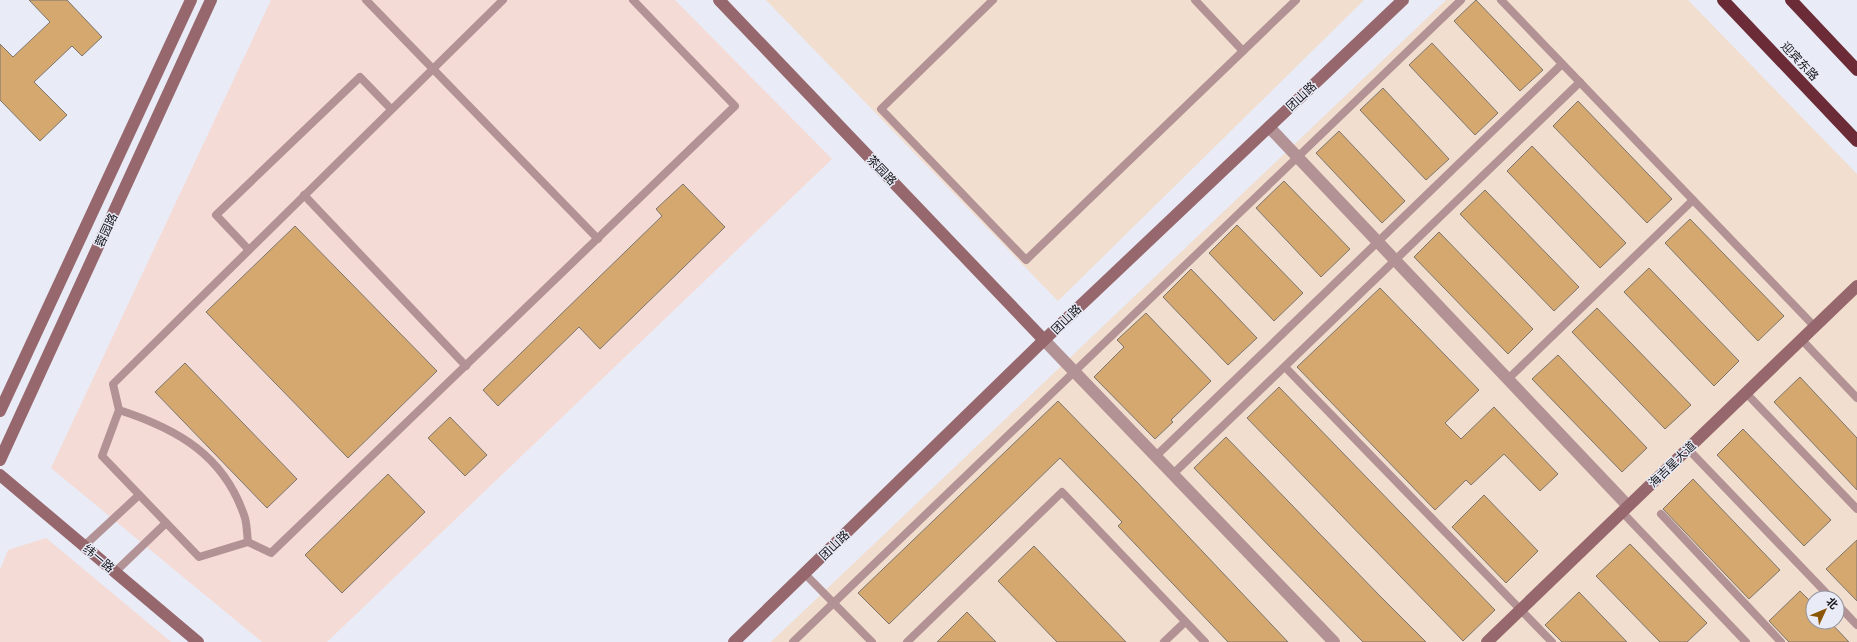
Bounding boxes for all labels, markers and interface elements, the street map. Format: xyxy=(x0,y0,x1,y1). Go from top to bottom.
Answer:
street label: 迎宾东路 xyxy=(1778,38,1822,84)
street label: 团山路 xyxy=(1283,78,1319,114)
street label: 茶园路 xyxy=(864,152,900,188)
street label: 蓉园路 xyxy=(92,211,120,249)
street label: 团山路 xyxy=(1048,301,1084,337)
street label: 海吉星大道 xyxy=(1645,438,1699,490)
street label: 团山路 xyxy=(816,527,852,563)
street label: 纬一路 xyxy=(80,541,118,575)
north arrow xyxy=(1805,590,1845,630)
text: 北 xyxy=(1824,594,1841,611)

